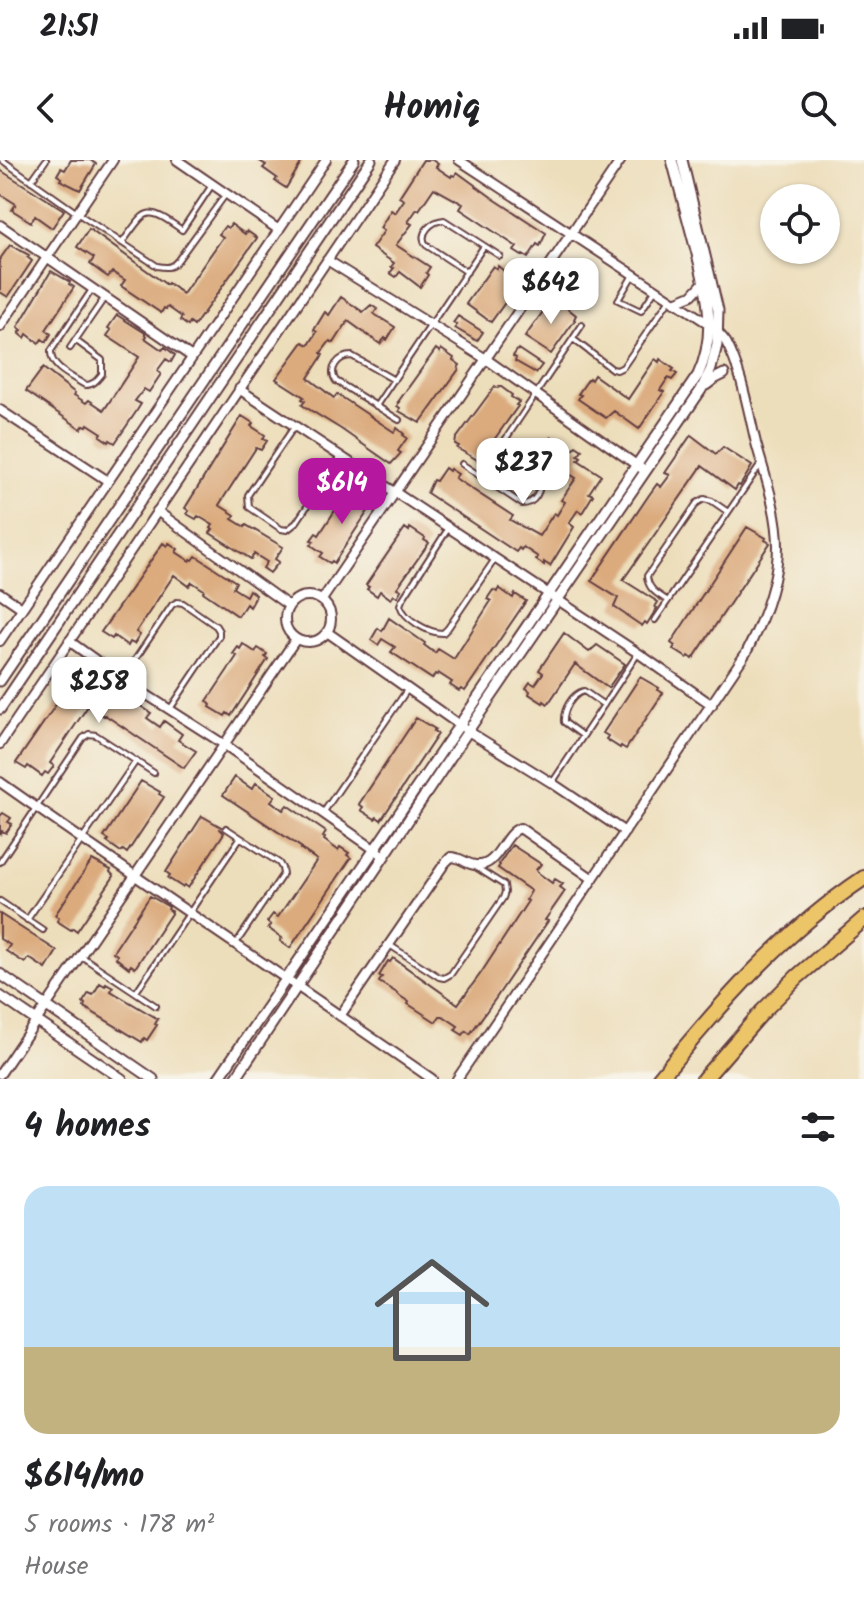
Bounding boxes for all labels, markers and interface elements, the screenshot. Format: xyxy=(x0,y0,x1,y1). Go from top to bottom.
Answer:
text: 21:51 xyxy=(40,4,98,52)
text: Homiq xyxy=(383,80,481,137)
icon: back xyxy=(24,86,68,130)
icon: search xyxy=(796,86,840,130)
map controls xyxy=(760,184,840,264)
button: locate xyxy=(760,184,840,264)
pin: $642 xyxy=(504,258,598,326)
text: $642 xyxy=(522,263,580,305)
pin: $237 xyxy=(476,438,570,506)
text: $237 xyxy=(494,443,552,485)
pin: $614 xyxy=(295,458,389,526)
text: $614 xyxy=(316,463,368,505)
pin: $258 xyxy=(52,657,146,725)
text: $258 xyxy=(69,662,129,704)
text: 4 homes xyxy=(24,1100,151,1154)
icon: filters xyxy=(796,1105,840,1149)
icon: home xyxy=(360,1238,504,1382)
text: $614/mo xyxy=(24,1450,144,1504)
text: 5 rooms · 178 m² xyxy=(24,1504,214,1546)
text: House xyxy=(24,1546,88,1588)

